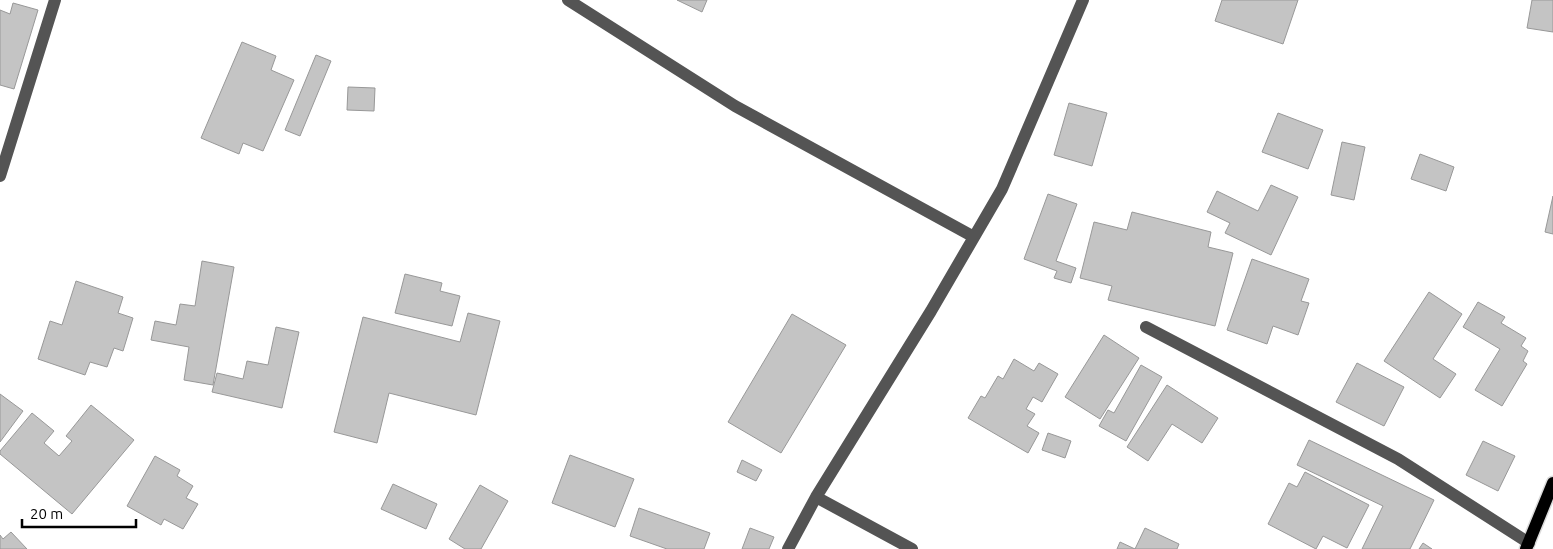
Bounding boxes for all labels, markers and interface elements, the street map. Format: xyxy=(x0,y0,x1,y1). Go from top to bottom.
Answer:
scale bar xyxy=(22,496,136,528)
text: 20 m xyxy=(30,505,63,522)

